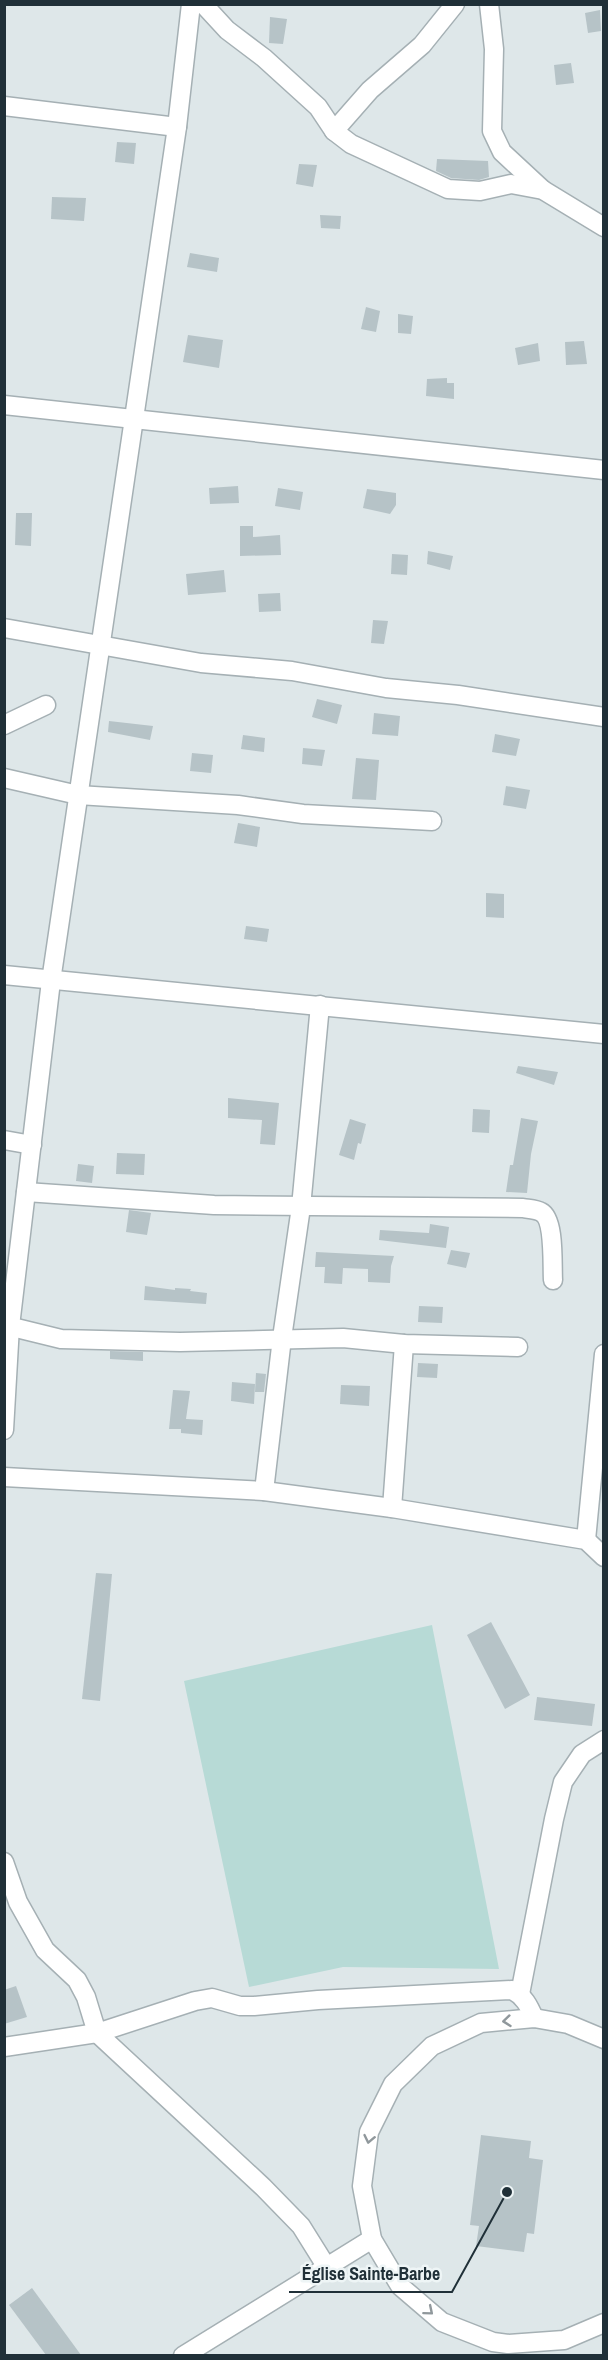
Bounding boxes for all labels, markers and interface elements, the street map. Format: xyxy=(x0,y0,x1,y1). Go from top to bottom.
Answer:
one-way arrow xyxy=(503,2014,512,2027)
one-way arrow xyxy=(363,2133,376,2143)
callout: Église Sainte-Barbe xyxy=(289,2256,452,2292)
text: Église Sainte-Barbe xyxy=(302,2261,440,2286)
one-way arrow xyxy=(422,2304,433,2315)

